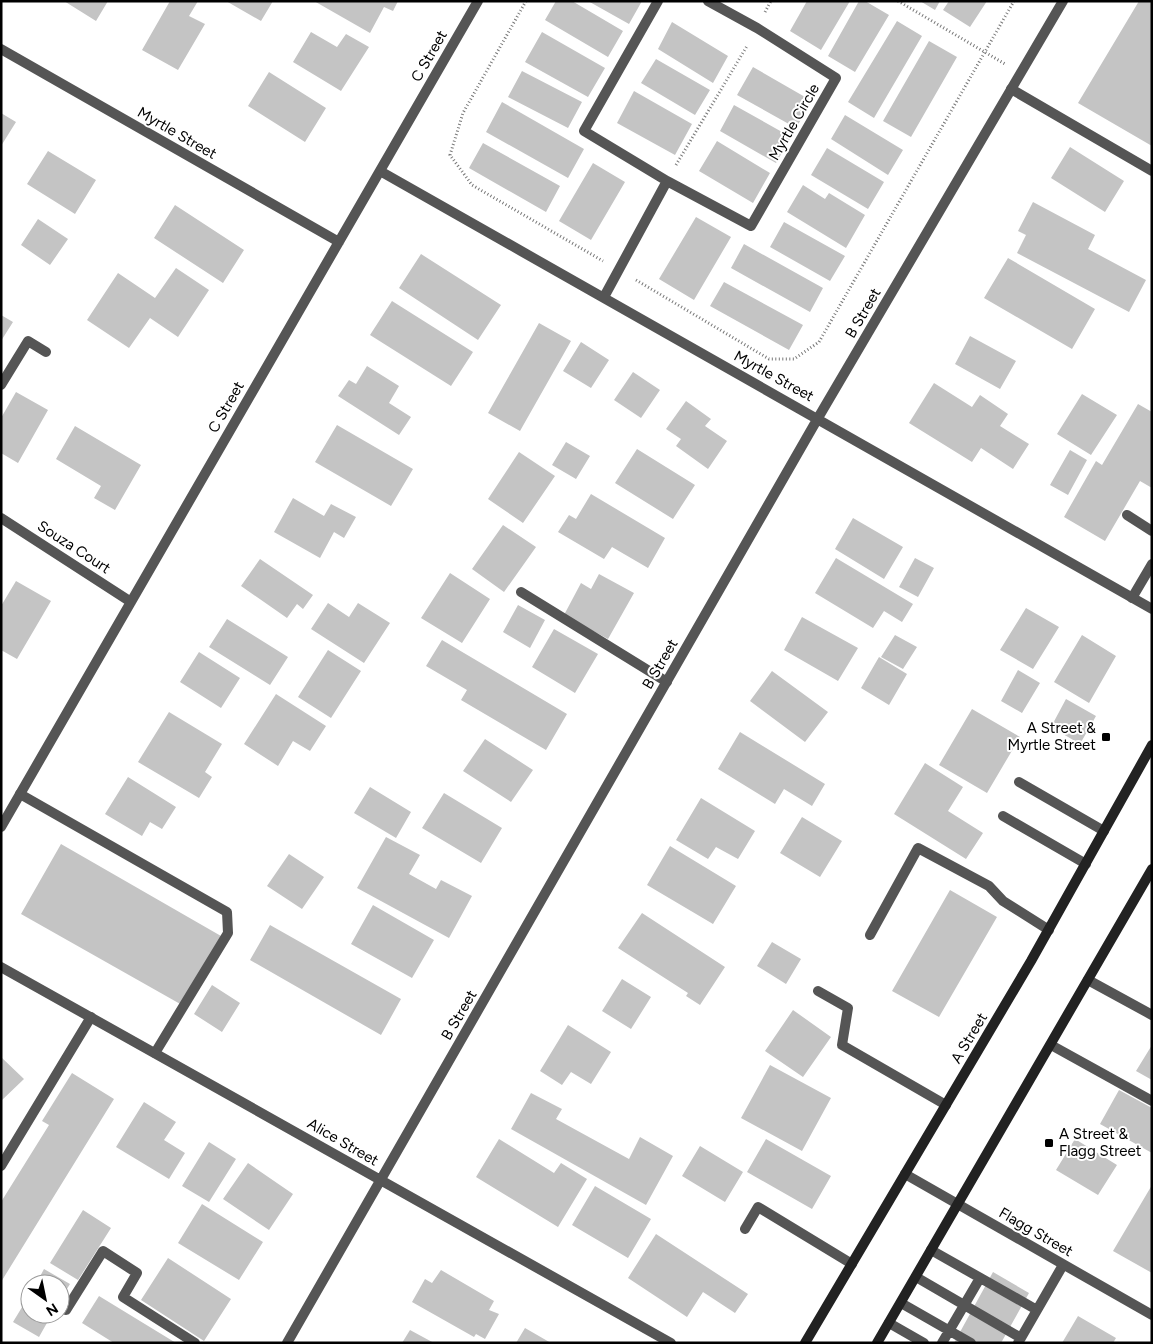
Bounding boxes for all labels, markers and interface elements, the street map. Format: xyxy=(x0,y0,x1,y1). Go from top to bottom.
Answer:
street label: C Street xyxy=(407,27,451,85)
street label: Myrtle Circle xyxy=(765,80,823,164)
street label: Myrtle Street xyxy=(134,103,220,163)
street label: B Street xyxy=(841,284,885,341)
street label: Myrtle Street xyxy=(731,347,817,405)
street label: C Street xyxy=(204,378,248,436)
street label: Souza Court xyxy=(34,517,114,577)
street label: B Street xyxy=(638,635,682,692)
place label: A Street & Myrtle Street xyxy=(1007,719,1096,754)
marker: A Street & Myrtle Street xyxy=(1100,731,1112,743)
street label: B Street xyxy=(437,986,481,1043)
street label: A Street xyxy=(947,1009,991,1067)
street label: Alice Street xyxy=(304,1114,382,1170)
place label: A Street & Flagg Street xyxy=(1059,1125,1142,1160)
marker: A Street & Flagg Street xyxy=(1043,1137,1055,1149)
street label: Flagg Street xyxy=(996,1204,1076,1261)
north arrow xyxy=(20,1274,70,1324)
text: N xyxy=(43,1299,61,1320)

